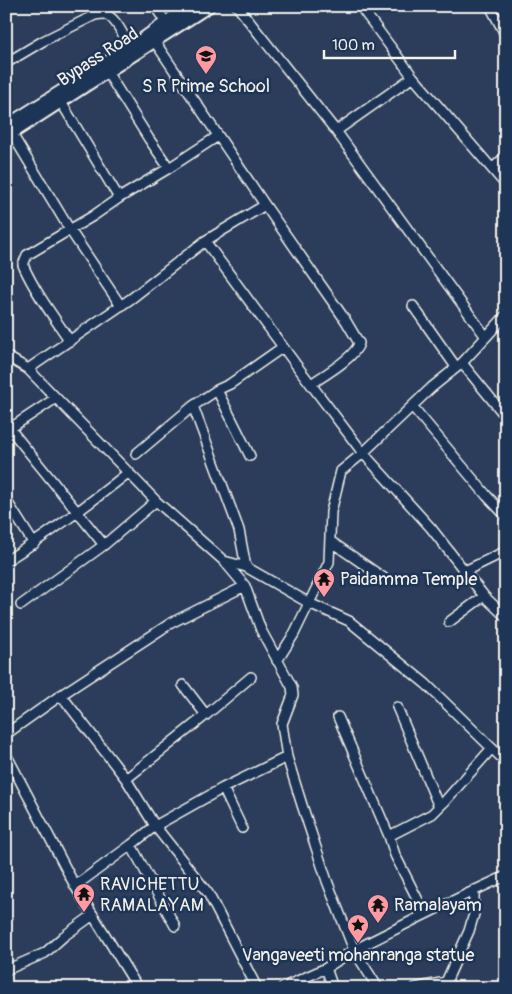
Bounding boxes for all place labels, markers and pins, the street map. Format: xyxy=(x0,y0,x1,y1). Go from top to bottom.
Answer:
school or university icon: S R Prime School xyxy=(194,44,218,75)
place label: S R Prime School xyxy=(142,75,270,98)
temple icon: Paidamma Temple xyxy=(312,567,336,598)
place label: Paidamma Temple xyxy=(340,568,478,591)
place label: RAVICHETTU RAMALAYAM xyxy=(100,873,204,917)
temple icon: RAVICHETTU RAMALAYAM xyxy=(72,882,96,913)
temple icon: Ramalayam xyxy=(366,893,390,924)
place label: Ramalayam xyxy=(394,894,482,917)
place icon: Vangaveeti mohanranga statue xyxy=(346,913,370,944)
place label: Vangaveeti mohanranga statue xyxy=(242,944,474,967)

